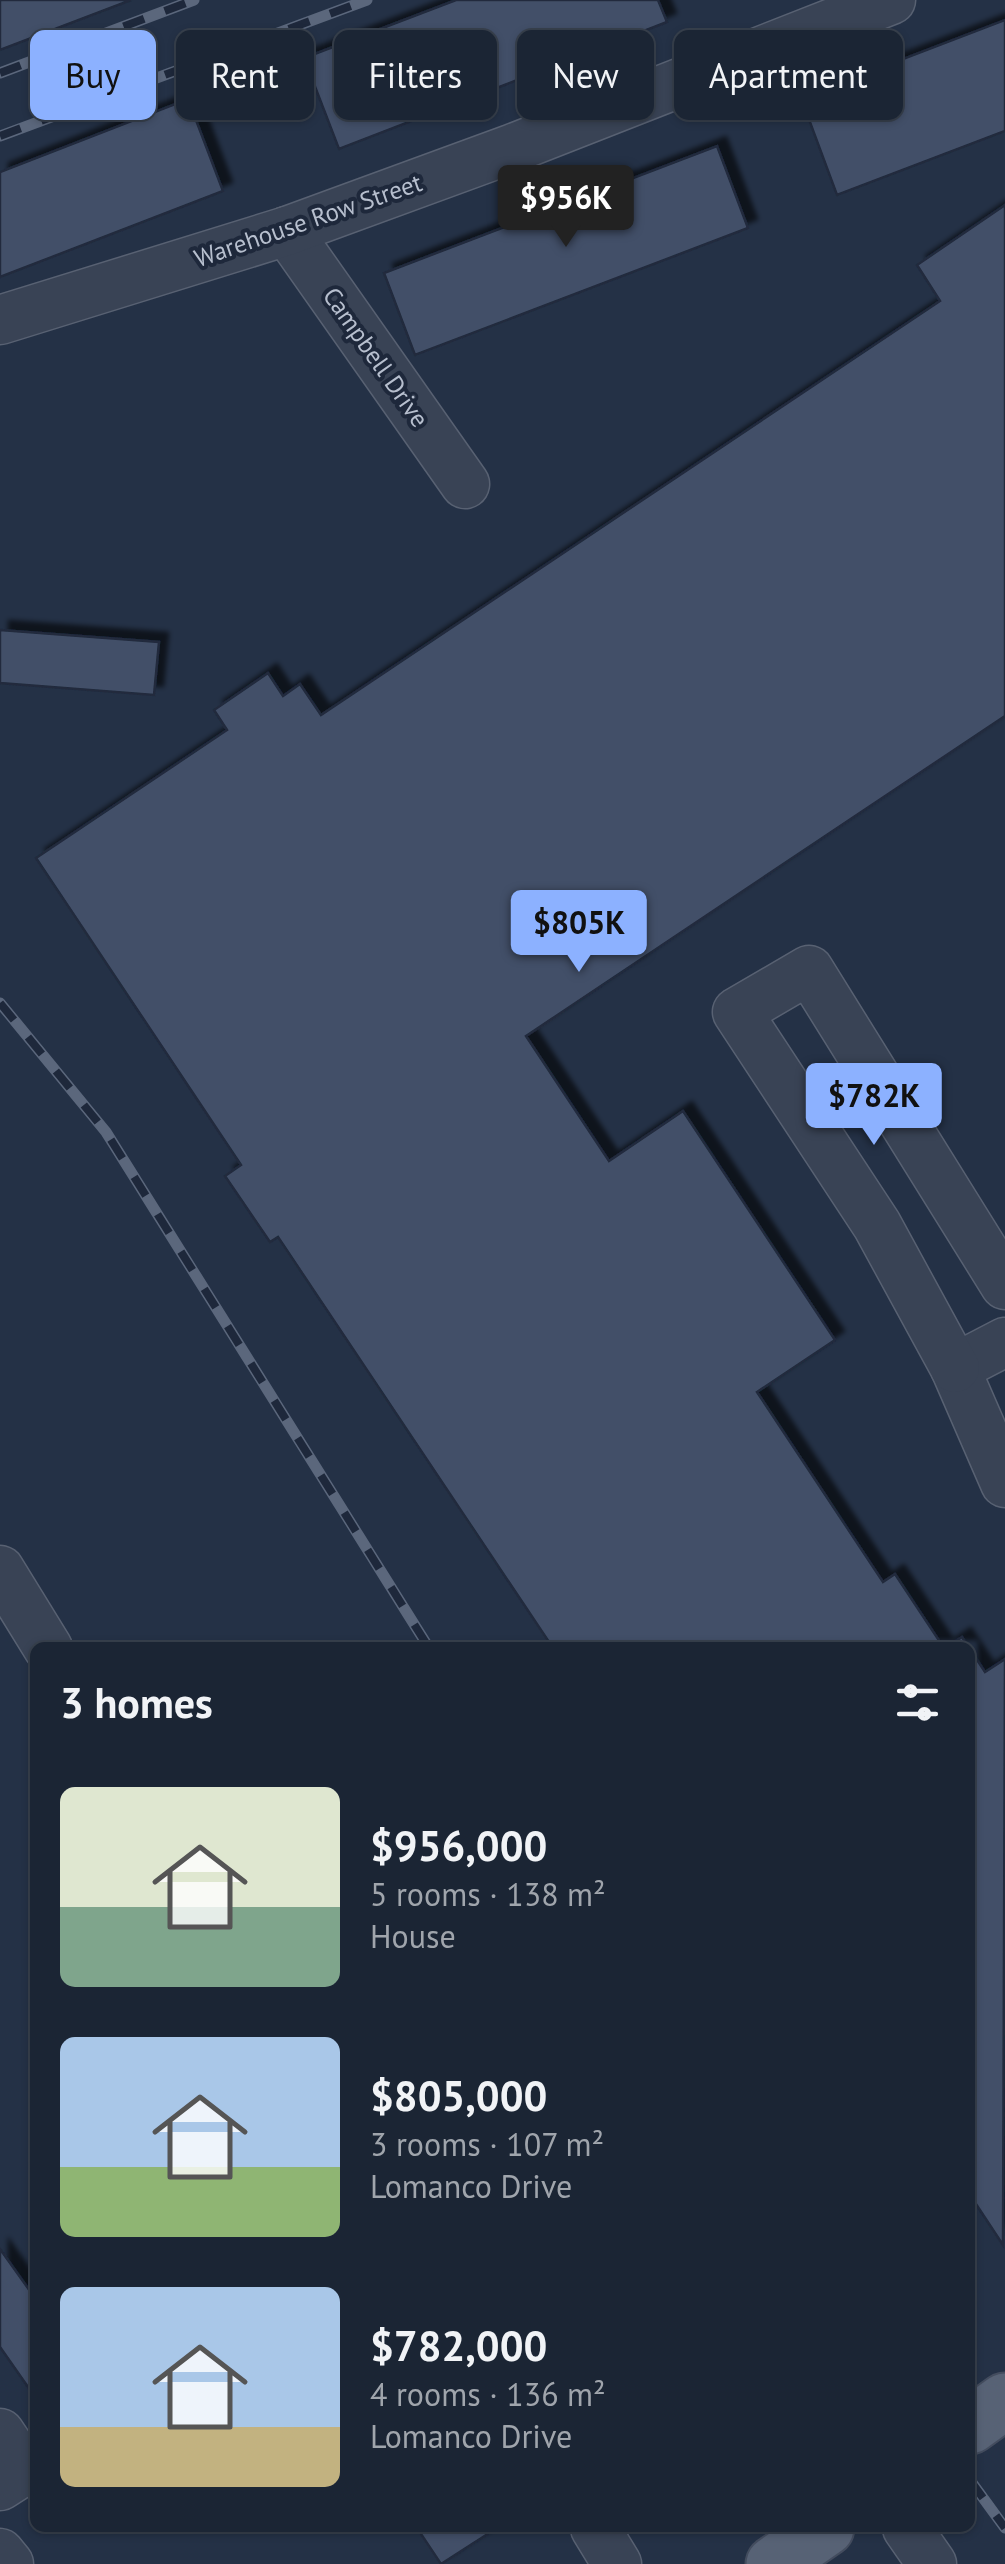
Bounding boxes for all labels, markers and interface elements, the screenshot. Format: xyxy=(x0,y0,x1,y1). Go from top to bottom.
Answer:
chip: Buy xyxy=(30,30,156,120)
chip: Rent xyxy=(176,30,314,120)
chip: Filters xyxy=(334,30,497,120)
chip: New xyxy=(517,30,654,120)
chip: Apartment xyxy=(674,30,903,120)
pin: $956K xyxy=(496,165,636,250)
street label: Warehouse Row Street xyxy=(190,166,427,274)
text: $956K xyxy=(520,176,612,218)
street label: Campbell Drive xyxy=(316,281,436,433)
pin: $805K xyxy=(509,890,649,975)
text: $805K xyxy=(533,901,625,943)
pin: $782K xyxy=(804,1063,944,1148)
text: $782K xyxy=(828,1074,920,1116)
text: 3 homes xyxy=(60,1675,213,1730)
icon: filters xyxy=(890,1675,945,1730)
text: $956,000 xyxy=(370,1818,547,1873)
icon: home xyxy=(140,1827,260,1947)
text: 5 rooms · 138 m² xyxy=(370,1873,606,1915)
text: House xyxy=(370,1915,456,1957)
text: $805,000 xyxy=(370,2068,547,2123)
icon: home xyxy=(140,2077,260,2197)
text: 3 rooms · 107 m² xyxy=(370,2123,604,2165)
text: Lomanco Drive xyxy=(370,2165,572,2207)
text: $782,000 xyxy=(370,2318,547,2373)
icon: home xyxy=(140,2327,260,2447)
text: 4 rooms · 136 m² xyxy=(370,2373,606,2415)
text: Lomanco Drive xyxy=(370,2415,572,2457)

